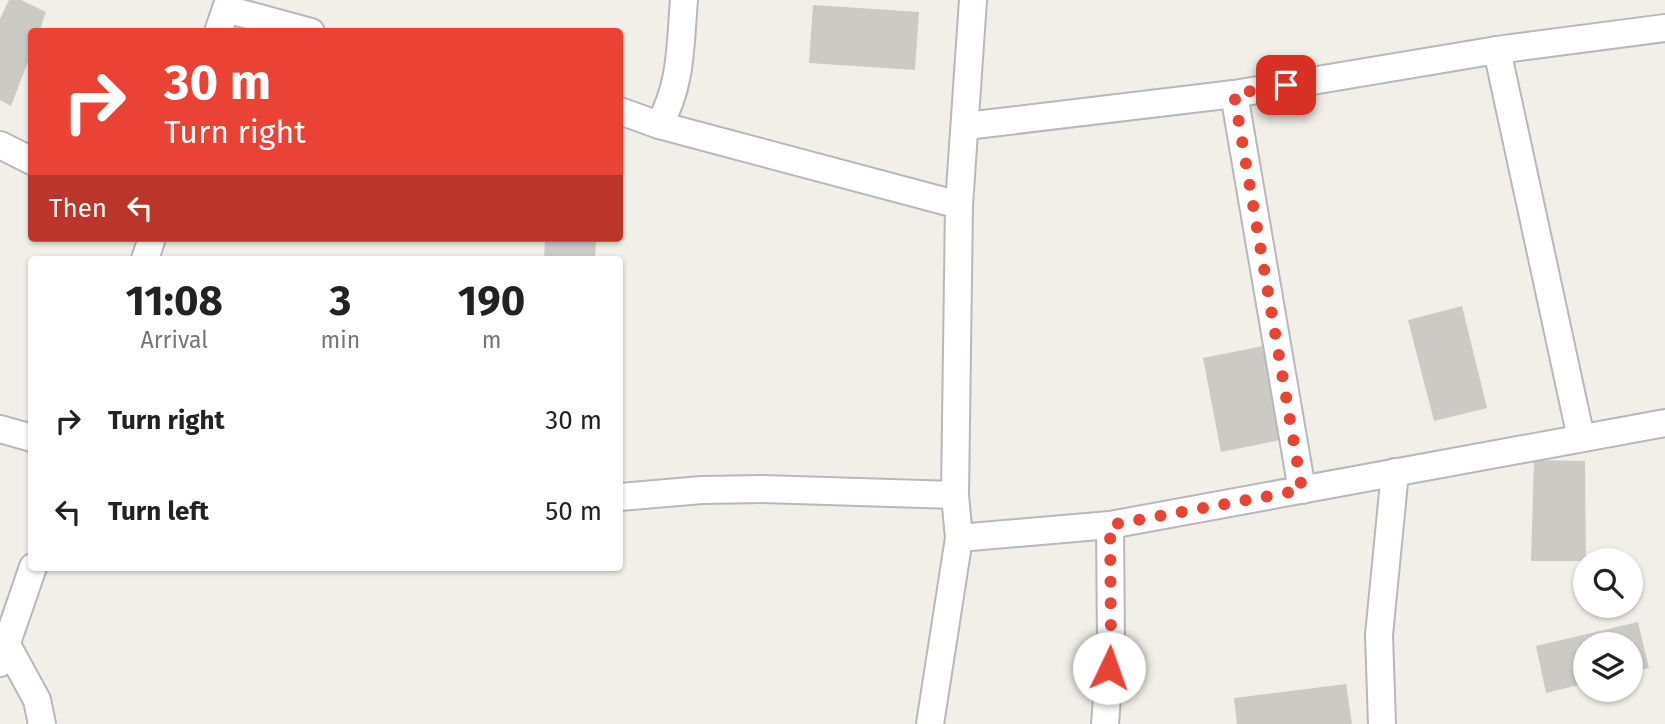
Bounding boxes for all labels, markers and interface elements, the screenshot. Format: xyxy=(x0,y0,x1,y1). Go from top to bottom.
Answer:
text: 30 m xyxy=(164,53,271,112)
pin xyxy=(1256,55,1316,115)
icon: right xyxy=(49,56,140,147)
icon: arrive xyxy=(1267,66,1305,104)
text: Turn right xyxy=(164,113,306,151)
icon: left xyxy=(121,189,159,227)
text: Then xyxy=(49,193,107,224)
text: 11:08 xyxy=(126,276,223,326)
text: 3 xyxy=(329,276,351,326)
text: 190 xyxy=(458,276,525,326)
text: Arrival xyxy=(141,326,208,354)
text: min xyxy=(321,326,360,354)
text: m xyxy=(482,326,501,354)
icon: right xyxy=(49,402,87,440)
text: Turn right xyxy=(108,405,225,436)
text: 30 m xyxy=(545,405,602,436)
icon: left xyxy=(49,493,87,531)
text: Turn left xyxy=(108,496,209,527)
text: 50 m xyxy=(545,496,602,527)
map controls xyxy=(1573,548,1643,702)
button: search xyxy=(1573,548,1643,618)
position arrow xyxy=(1072,631,1146,705)
button: layers xyxy=(1573,632,1643,702)

